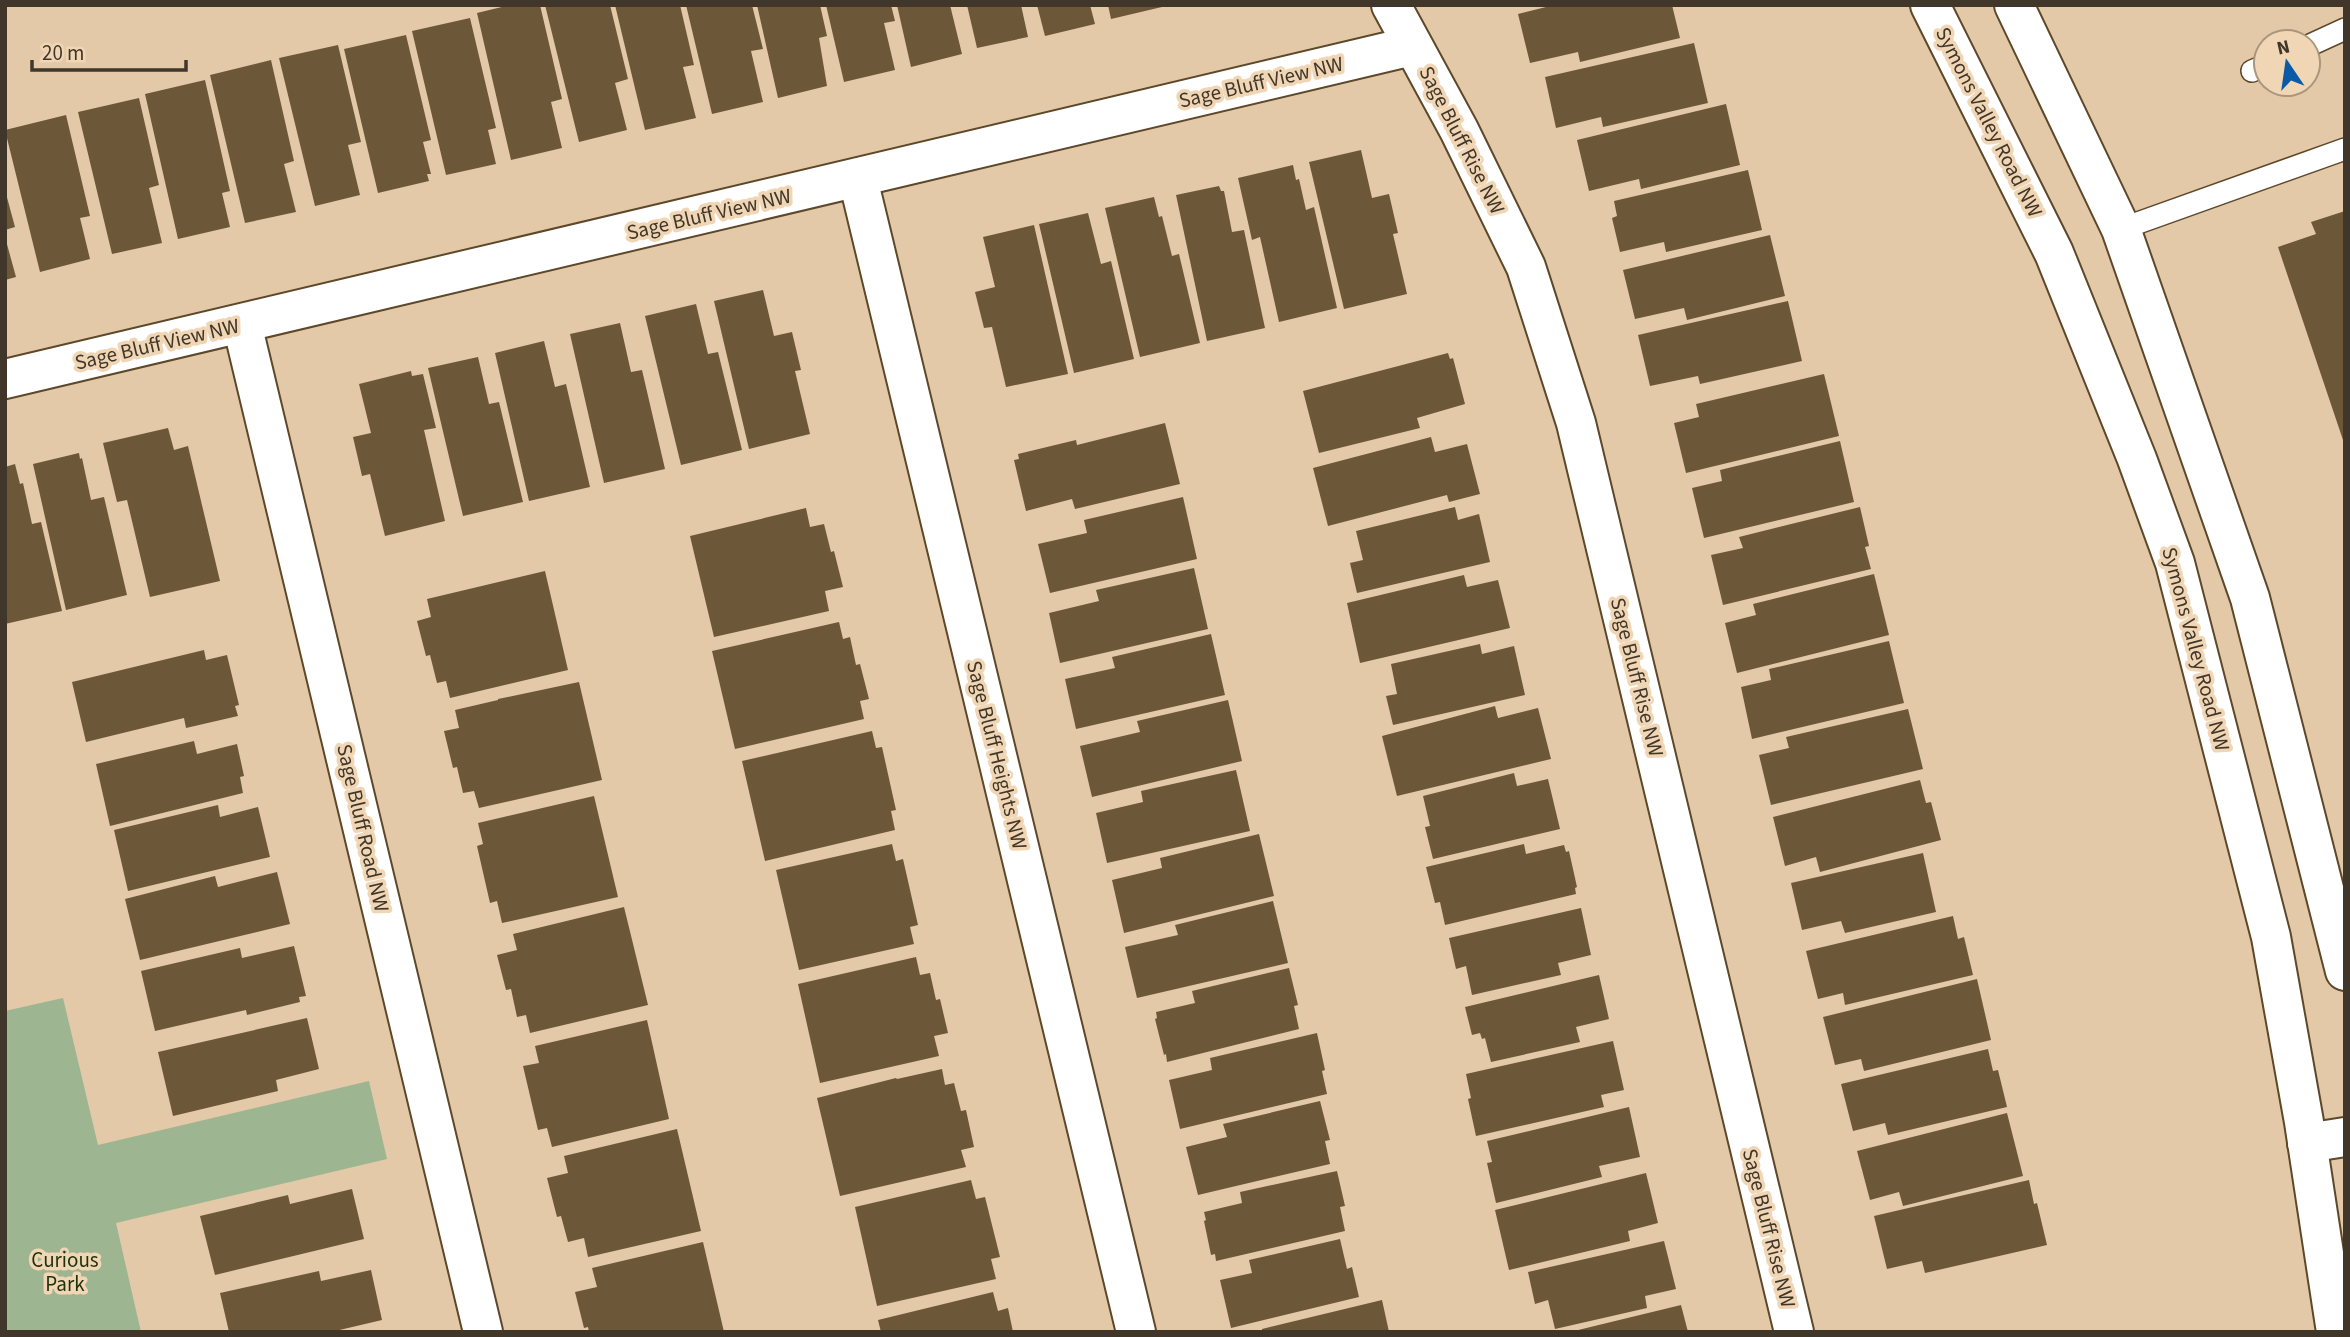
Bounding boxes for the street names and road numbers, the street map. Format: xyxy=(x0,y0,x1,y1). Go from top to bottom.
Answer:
street label: Symons Valley Road NW xyxy=(1928,22,2050,223)
street label: Sage Bluff View NW xyxy=(1176,48,1347,116)
street label: Sage Bluff Rise NW xyxy=(1412,61,1513,220)
street label: Sage Bluff View NW xyxy=(624,180,795,248)
street label: Sage Bluff View NW xyxy=(72,310,243,378)
street label: Symons Valley Road NW xyxy=(2154,544,2238,755)
street label: Sage Bluff Rise NW xyxy=(1603,594,1671,760)
street label: Sage Bluff Heights NW xyxy=(959,658,1035,853)
street label: Sage Bluff Road NW xyxy=(329,741,397,915)
street label: Sage Bluff Rise NW xyxy=(1735,1145,1803,1311)

